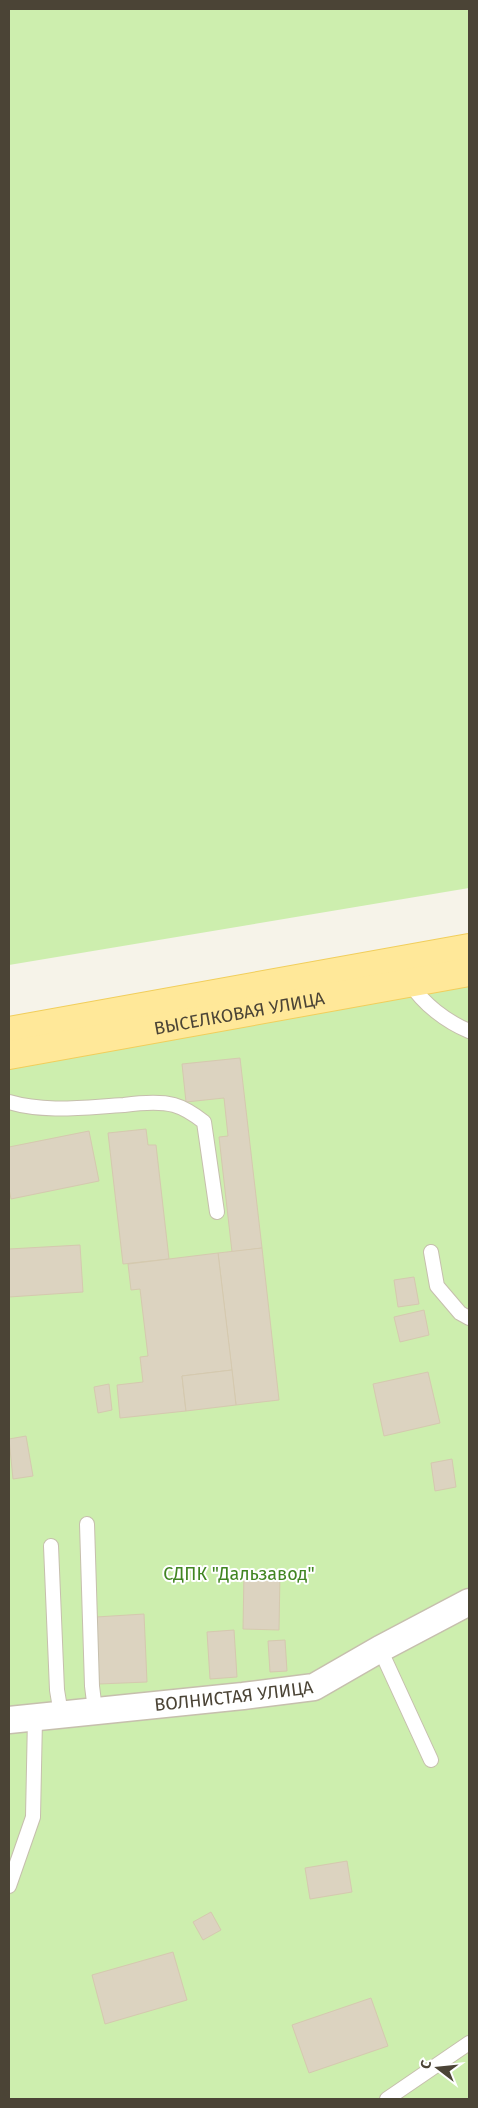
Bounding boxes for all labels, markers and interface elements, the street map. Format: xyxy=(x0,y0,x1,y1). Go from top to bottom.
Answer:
street label: ВЫСЕЛКОВАЯ УЛИЦА xyxy=(152,987,327,1040)
park label: СДПК "Дальзавод" xyxy=(163,1563,315,1585)
street label: ВОЛНИСТАЯ УЛИЦА xyxy=(153,1676,315,1716)
north arrow xyxy=(413,2043,463,2093)
text: С xyxy=(417,2058,435,2071)

